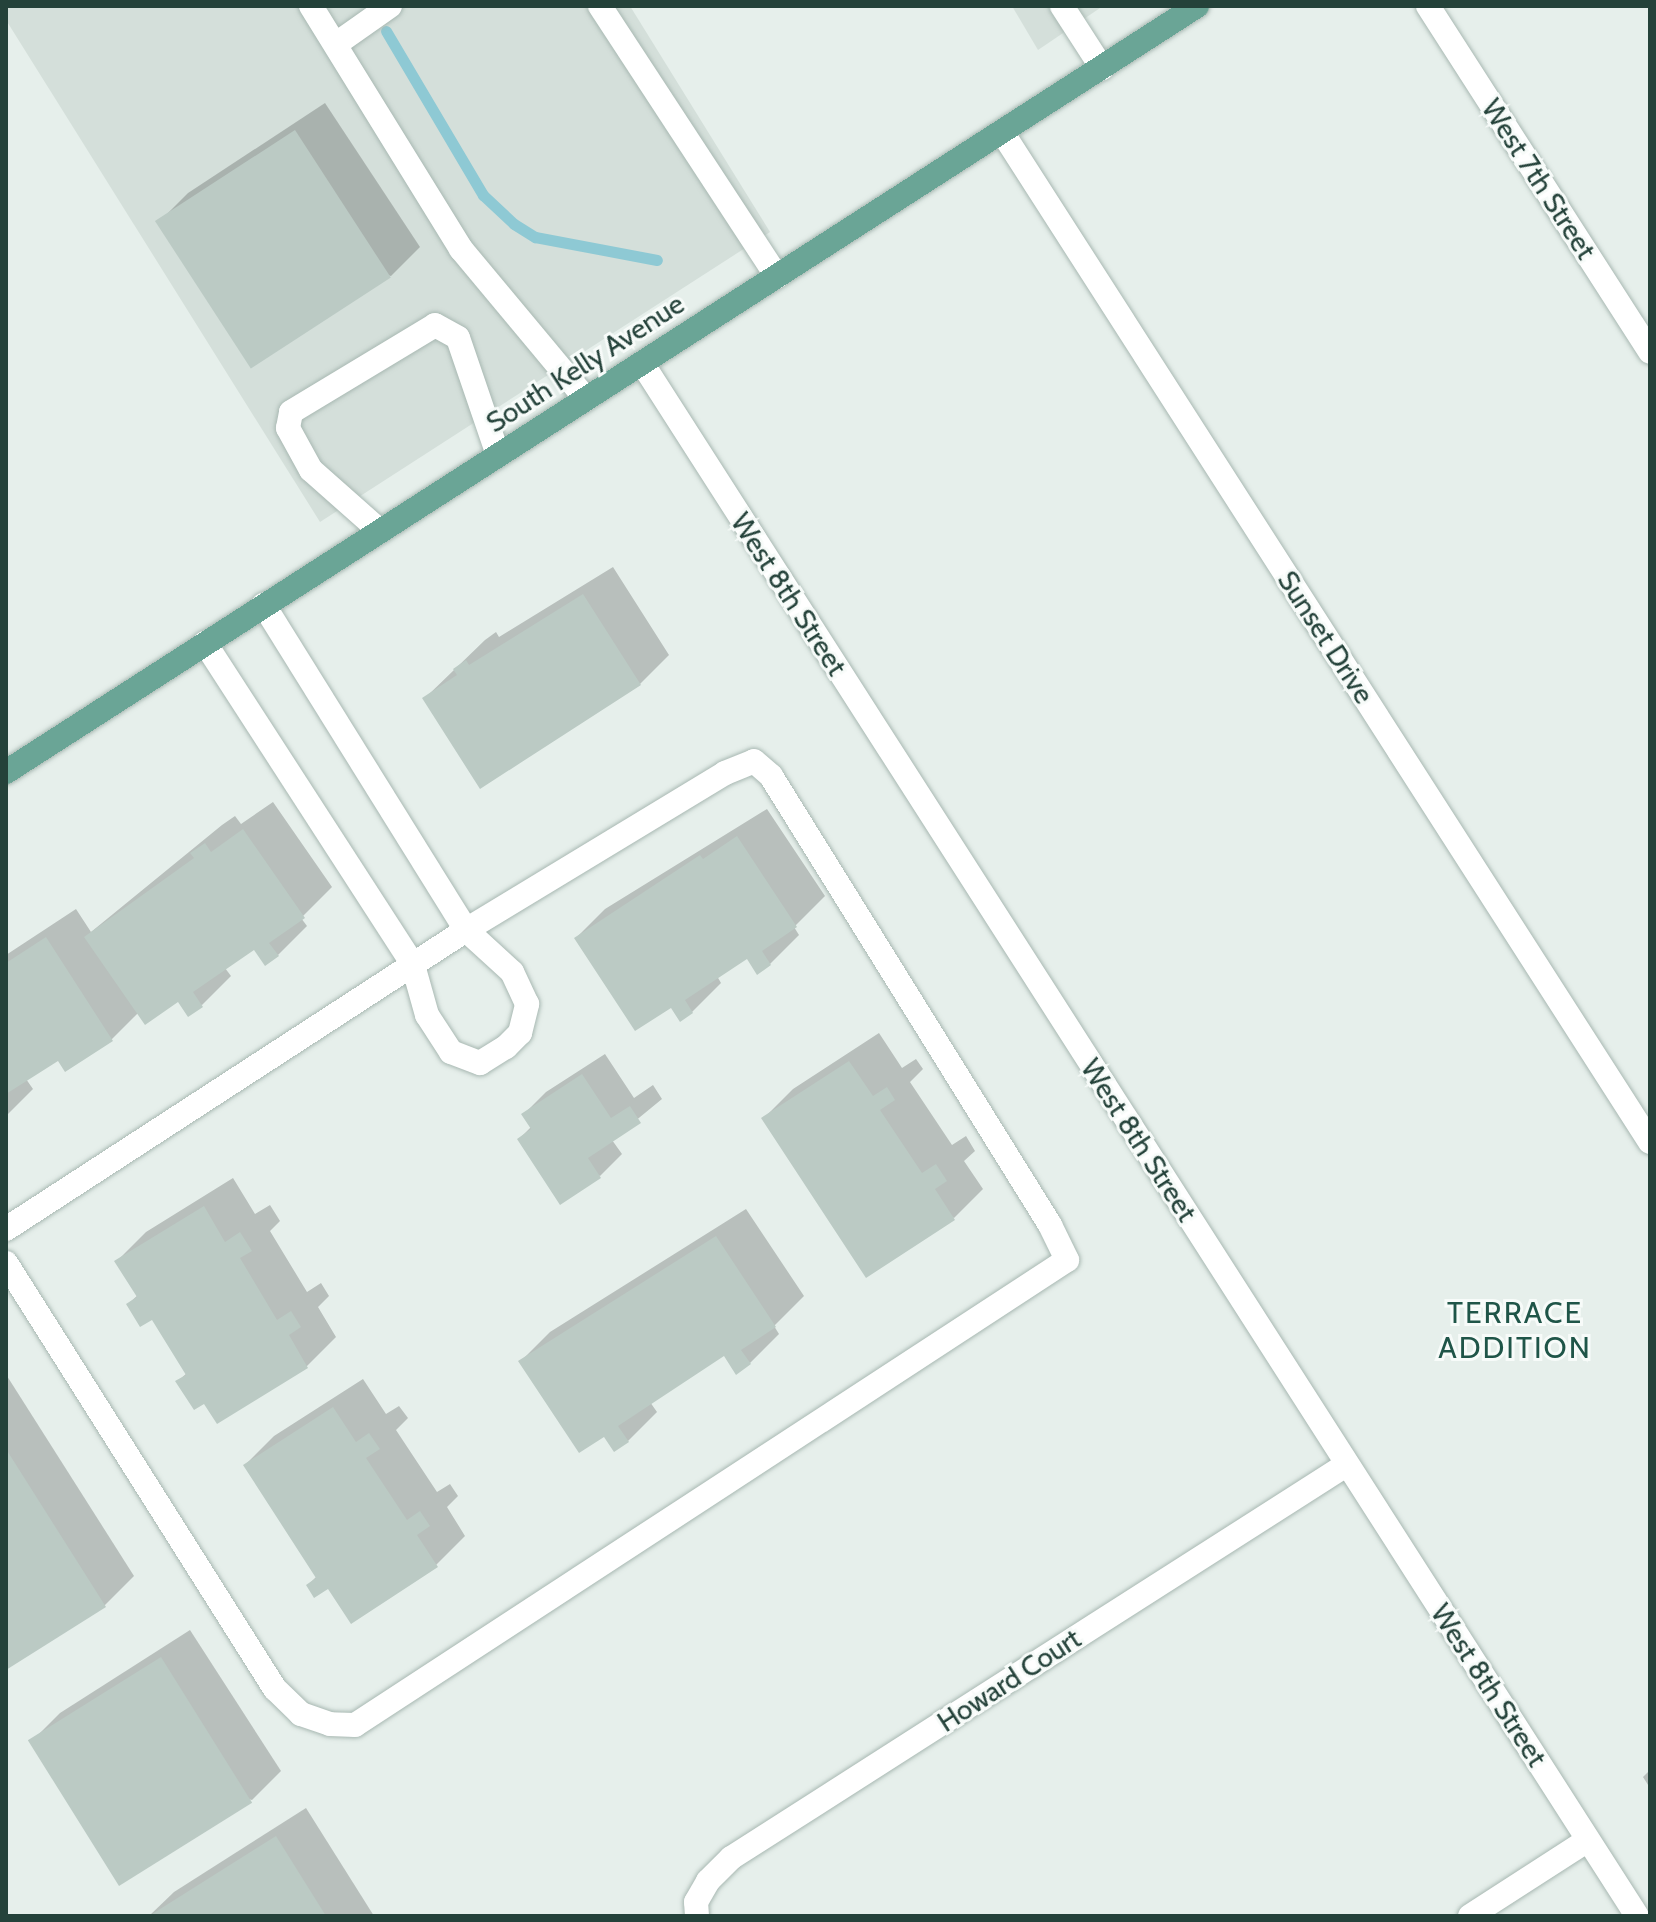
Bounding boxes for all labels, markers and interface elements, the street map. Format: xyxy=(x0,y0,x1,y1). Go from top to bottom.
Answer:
street label: West 7th Street xyxy=(1475,93,1603,265)
street label: South Kelly Avenue xyxy=(480,287,690,439)
street label: West 8th Street xyxy=(724,506,854,682)
street label: Sunset Drive xyxy=(1271,565,1381,709)
street label: West 8th Street xyxy=(1074,1052,1204,1228)
district label: TERRACE ADDITION xyxy=(1438,1295,1592,1366)
street label: West 8th Street xyxy=(1424,1597,1554,1773)
street label: Howard Court xyxy=(931,1621,1087,1739)

